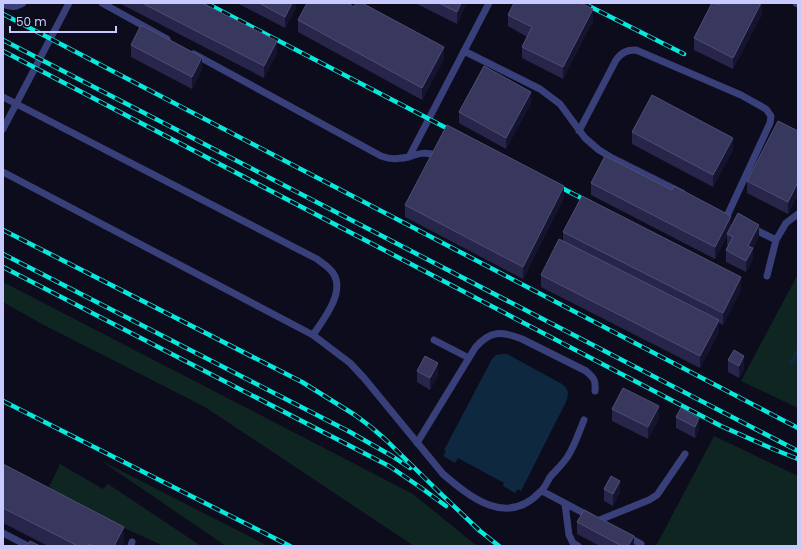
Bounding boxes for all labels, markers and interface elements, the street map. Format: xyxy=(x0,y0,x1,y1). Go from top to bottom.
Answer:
scale bar xyxy=(10,8,116,34)
text: 50 m xyxy=(16,13,47,30)

